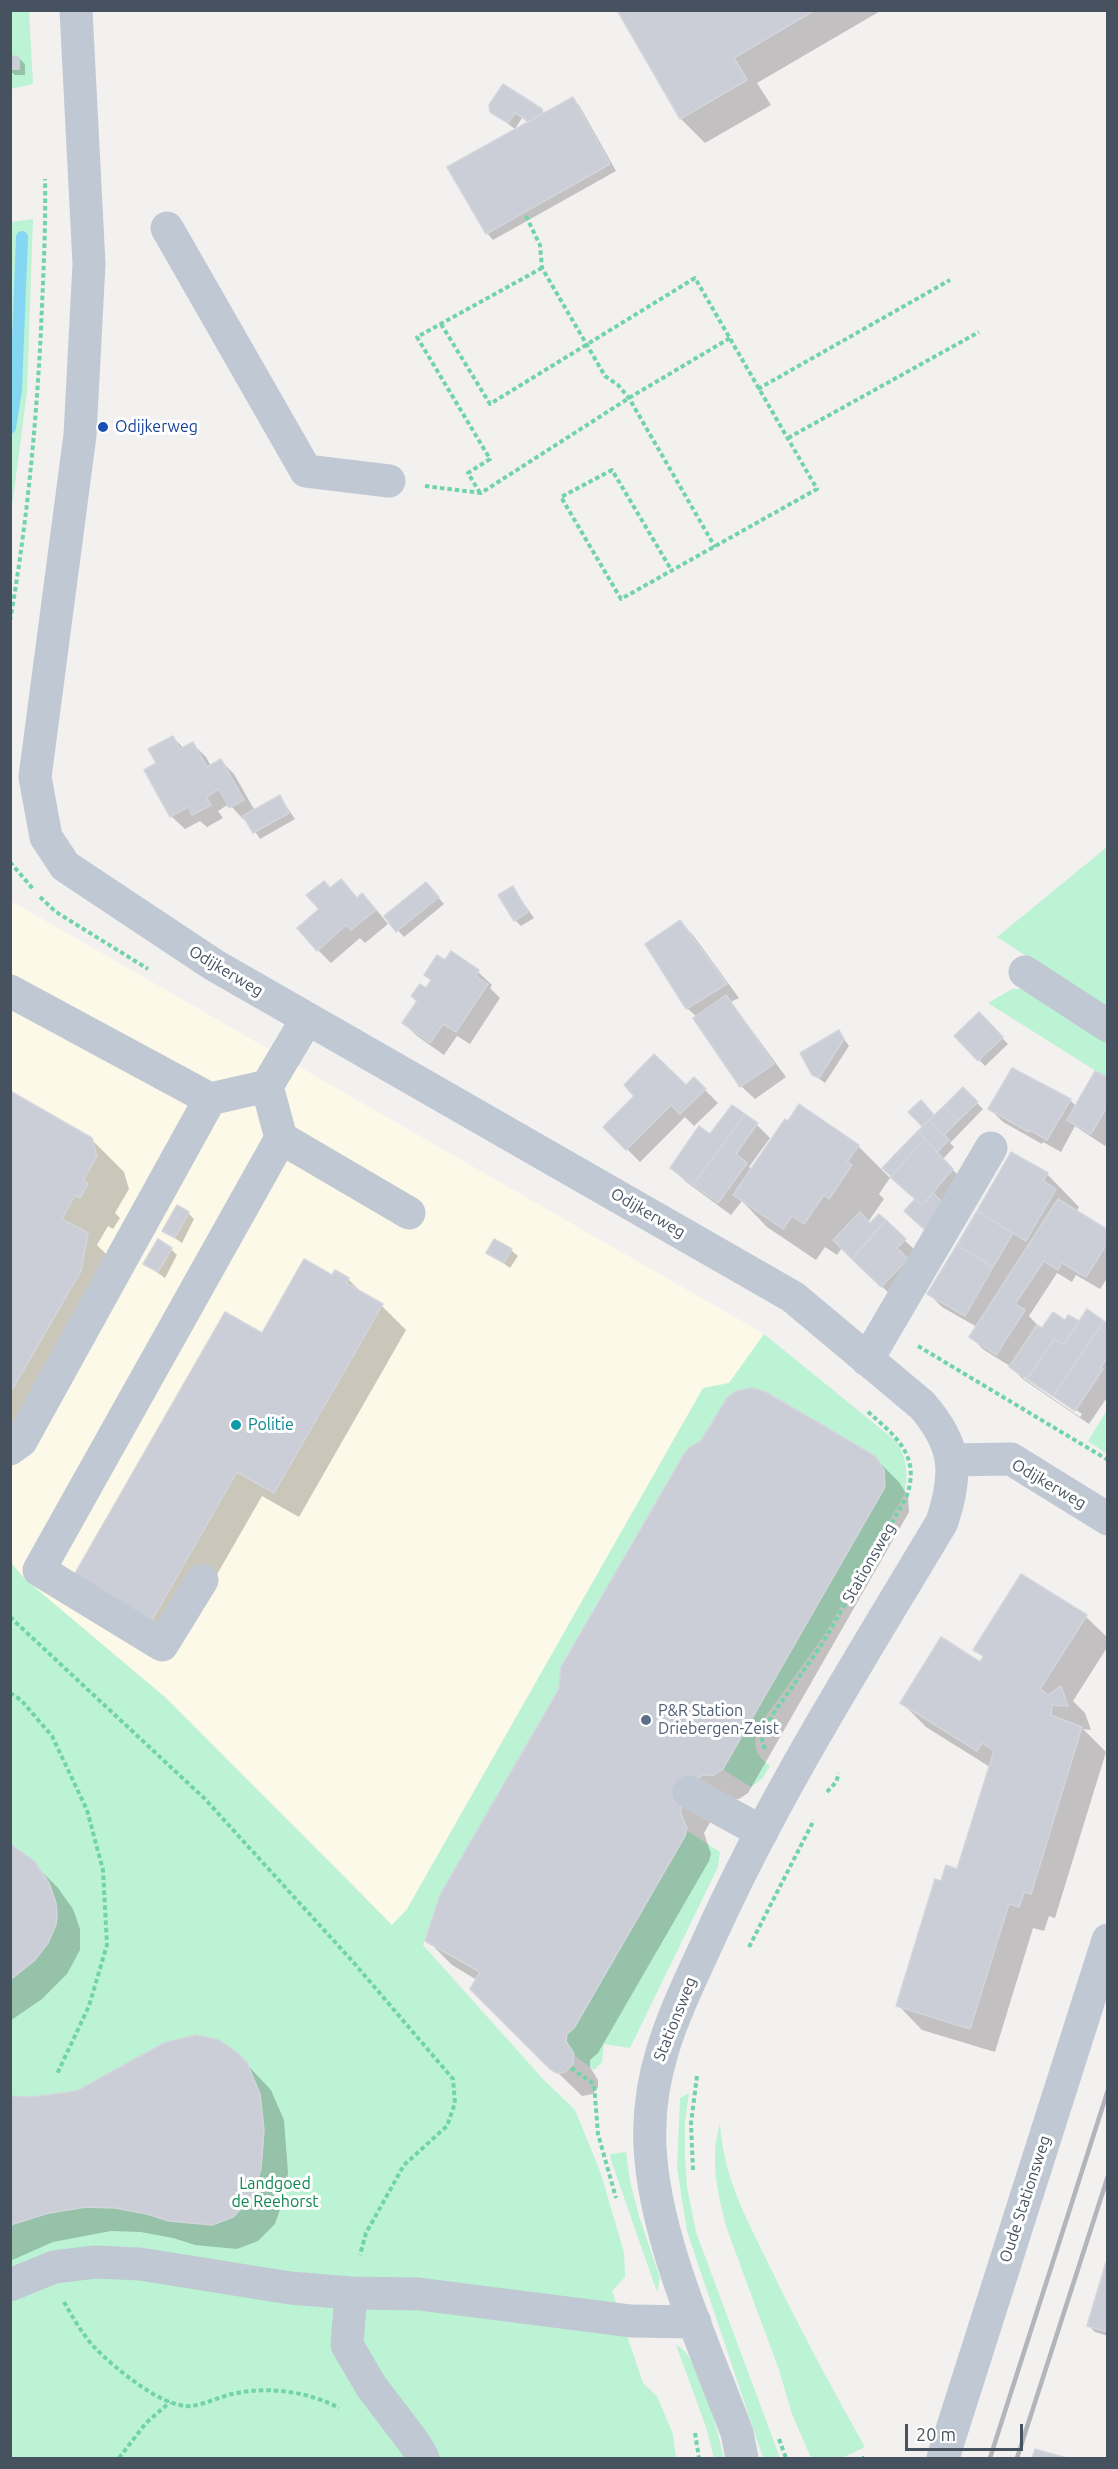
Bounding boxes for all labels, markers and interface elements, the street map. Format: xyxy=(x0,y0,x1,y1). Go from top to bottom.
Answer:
place label: Odijkerweg xyxy=(115,417,198,437)
marker: Odijkerweg xyxy=(96,420,110,434)
street label: Odijkerweg xyxy=(185,941,267,1001)
street label: Odijkerweg xyxy=(607,1184,689,1242)
place label: Politie xyxy=(248,1415,294,1435)
marker: Politie xyxy=(229,1418,243,1432)
street label: Odijkerweg xyxy=(1008,1455,1090,1513)
street label: Stationsweg xyxy=(838,1520,900,1606)
place label: P&R Station Driebergen-Zeist xyxy=(658,1701,779,1739)
marker: P&R Station Driebergen-Zeist xyxy=(639,1713,653,1727)
street label: Stationsweg xyxy=(649,1974,701,2064)
street label: Oude Stationsweg xyxy=(995,2133,1055,2265)
park label: Landgoed de Reehorst xyxy=(231,2174,319,2212)
scale bar xyxy=(908,2412,1026,2450)
text: 20 m xyxy=(916,2424,956,2444)

